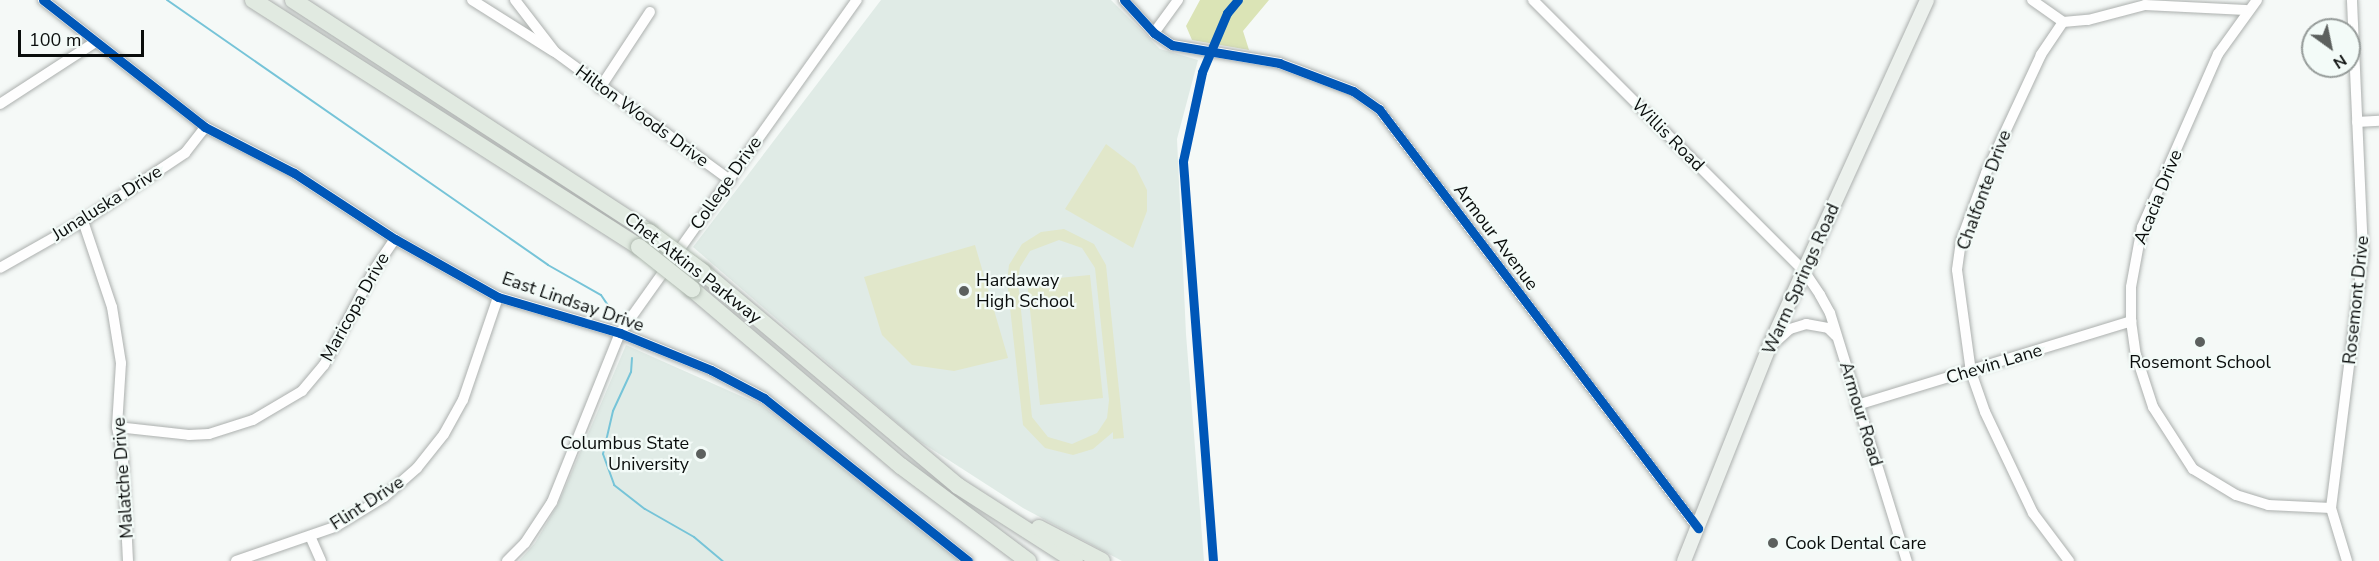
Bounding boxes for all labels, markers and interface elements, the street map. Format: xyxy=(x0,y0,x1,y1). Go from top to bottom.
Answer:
scale bar xyxy=(21,18,147,56)
north arrow xyxy=(2301,18,2361,78)
text: 100 m xyxy=(29,28,81,52)
text: N xyxy=(2329,49,2351,74)
street label: Hilton Woods Drive xyxy=(571,60,713,172)
street label: Willis Road xyxy=(1627,94,1709,176)
street label: Chalfonte Drive xyxy=(1952,127,2016,253)
street label: College Drive xyxy=(686,132,766,234)
street label: Acacia Drive xyxy=(2129,147,2187,247)
street label: Junaluska Drive xyxy=(48,161,166,245)
street label: Armour Avenue xyxy=(1449,180,1543,294)
street label: Warm Springs Road xyxy=(1758,200,1844,358)
street label: Chet Atkins Parkway xyxy=(620,208,766,328)
street label: Rosemont Drive xyxy=(2338,235,2374,365)
street label: Maricopa Drive xyxy=(316,249,394,365)
street label: East Lindsay Drive xyxy=(499,268,647,336)
place label: Hardaway High School xyxy=(976,270,1074,312)
marker: Hardaway High School xyxy=(957,284,971,298)
marker: Rosemont School xyxy=(2193,335,2207,349)
street label: Chevin Lane xyxy=(1943,339,2045,389)
place label: Rosemont School xyxy=(2129,351,2271,373)
street label: Armour Road xyxy=(1835,359,1887,469)
street label: Malatche Drive xyxy=(108,417,138,539)
place label: Columbus State University xyxy=(560,433,689,476)
marker: Columbus State University xyxy=(694,447,708,461)
street label: Flint Drive xyxy=(326,471,408,535)
place label: Cook Dental Care xyxy=(1785,532,1926,554)
marker: Cook Dental Care xyxy=(1766,536,1780,550)

